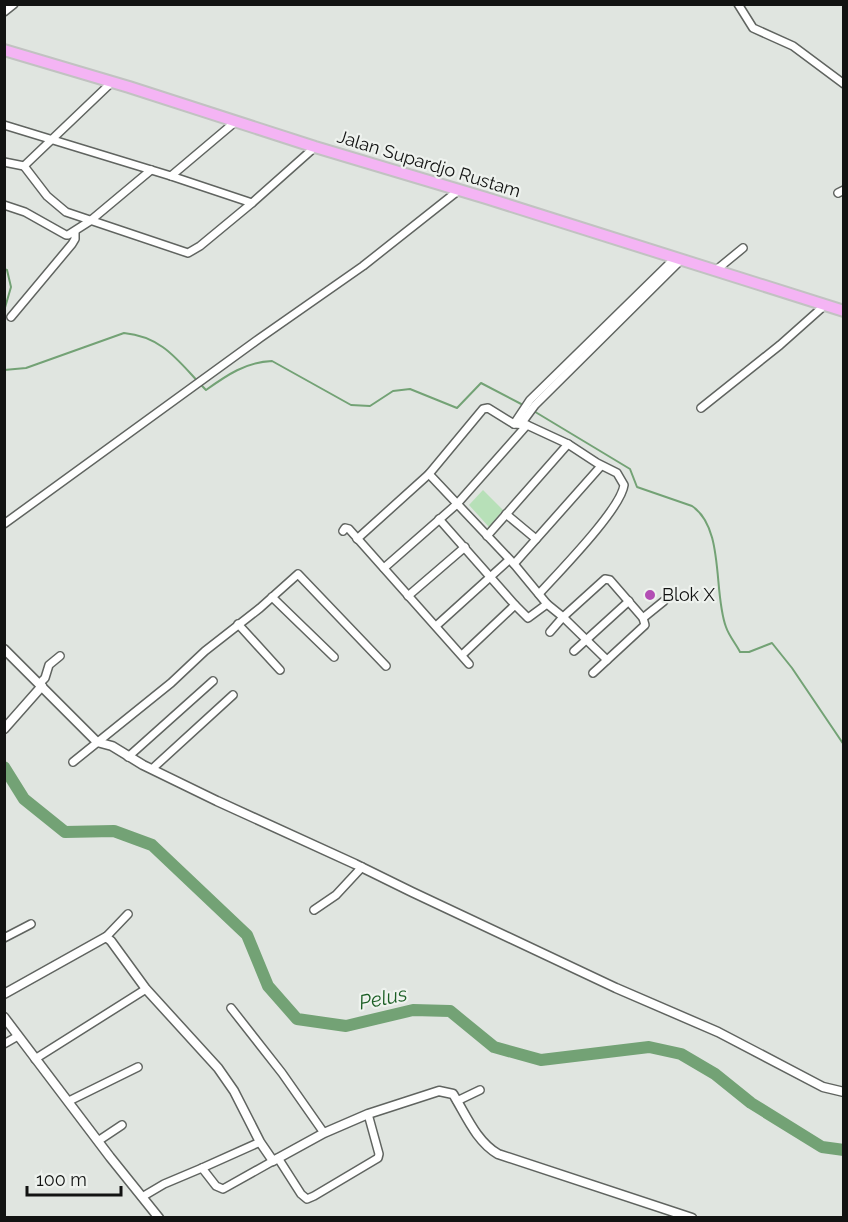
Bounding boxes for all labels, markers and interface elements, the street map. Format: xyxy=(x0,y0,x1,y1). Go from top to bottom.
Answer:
street label: Jalan Supardjo Rustam xyxy=(335,126,523,201)
place label: Blok X xyxy=(662,584,716,605)
marker: Blok X xyxy=(643,588,657,602)
water label: Pelus xyxy=(357,981,410,1014)
scale bar xyxy=(27,1159,122,1197)
text: 100 m xyxy=(36,1169,87,1190)

